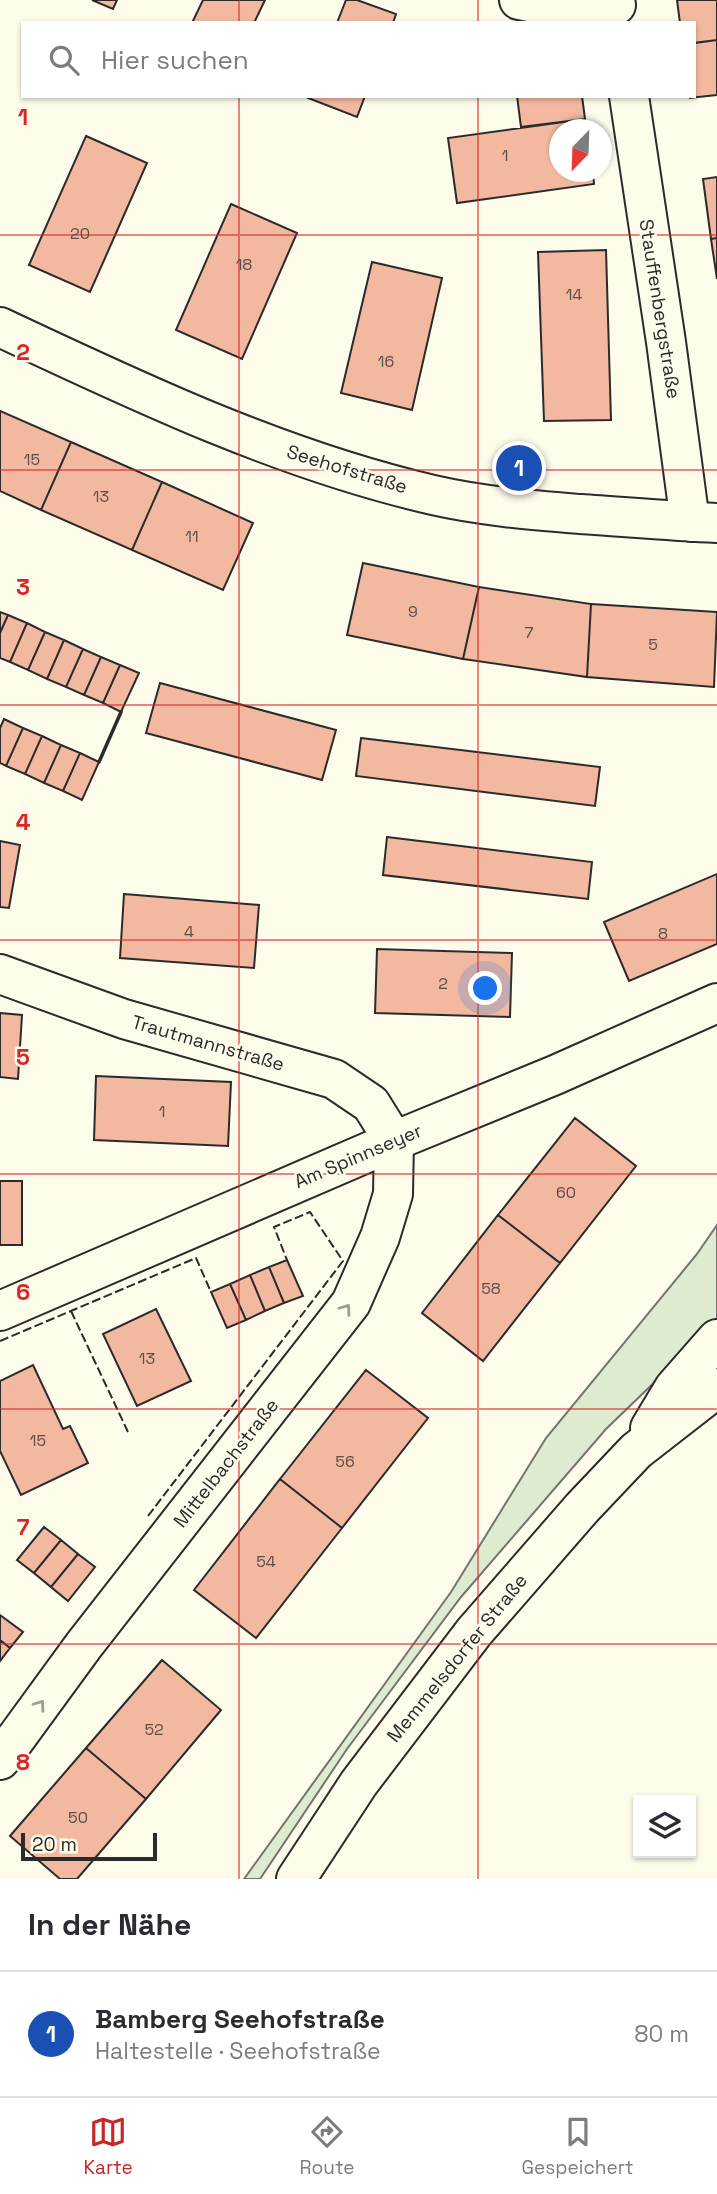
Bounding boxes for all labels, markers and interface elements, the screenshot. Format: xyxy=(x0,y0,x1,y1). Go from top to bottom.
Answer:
search box xyxy=(21,21,696,98)
icon: search xyxy=(45,41,83,79)
text: Hier suchen xyxy=(101,43,249,77)
text: 1 xyxy=(18,102,28,132)
north arrow xyxy=(549,119,612,182)
house number: 1 xyxy=(502,145,508,166)
street label: Stauffenbergstraße xyxy=(633,217,687,401)
house number: 20 xyxy=(70,223,90,244)
house number: 18 xyxy=(236,254,252,275)
house number: 14 xyxy=(566,284,582,305)
text: 2 xyxy=(16,337,30,367)
house number: 16 xyxy=(378,351,394,372)
street label: Seehofstraße xyxy=(284,439,410,499)
pin: 1 xyxy=(496,442,542,494)
house number: 15 xyxy=(24,449,40,470)
house number: 13 xyxy=(93,486,109,507)
house number: 11 xyxy=(185,526,199,547)
text: 3 xyxy=(16,572,30,602)
house number: 9 xyxy=(408,601,418,622)
house number: 7 xyxy=(524,622,534,643)
house number: 5 xyxy=(648,634,658,655)
text: 4 xyxy=(16,807,31,837)
house number: 4 xyxy=(184,921,194,942)
house number: 8 xyxy=(658,923,668,944)
your location xyxy=(468,971,502,1005)
house number: 2 xyxy=(438,973,448,994)
street label: Trautmannstraße xyxy=(129,1009,287,1077)
text: 5 xyxy=(16,1042,30,1072)
house number: 1 xyxy=(159,1101,165,1122)
street label: Am Spinnseyer xyxy=(290,1118,426,1194)
house number: 60 xyxy=(556,1182,576,1203)
text: 6 xyxy=(16,1277,30,1307)
house number: 58 xyxy=(481,1278,501,1299)
one-way arrow xyxy=(337,1304,350,1317)
house number: 13 xyxy=(139,1348,155,1369)
street label: Mittelbachstraße xyxy=(168,1393,284,1533)
house number: 15 xyxy=(30,1430,46,1451)
house number: 56 xyxy=(335,1451,355,1472)
text: 7 xyxy=(17,1512,30,1542)
house number: 54 xyxy=(256,1551,276,1572)
street label: Memmelsdorfer Straße xyxy=(381,1569,533,1747)
one-way arrow xyxy=(32,1700,45,1713)
house number: 52 xyxy=(144,1719,164,1740)
text: 8 xyxy=(16,1747,30,1777)
map controls xyxy=(633,1795,696,1858)
button: layers xyxy=(633,1795,696,1858)
house number: 50 xyxy=(68,1807,88,1828)
scale bar xyxy=(21,1830,158,1862)
text: 20 m xyxy=(32,1832,77,1857)
text: In der Nähe xyxy=(28,1905,191,1944)
text: Bamberg Seehofstraße xyxy=(95,2002,385,2036)
text: 1 xyxy=(46,2019,56,2049)
text: 80 m xyxy=(634,2019,689,2049)
text: Haltestelle · Seehofstraße xyxy=(95,2036,381,2066)
tab: Karte xyxy=(83,2113,133,2180)
tab: Route xyxy=(300,2113,355,2180)
tab: Gespeichert xyxy=(521,2113,634,2180)

